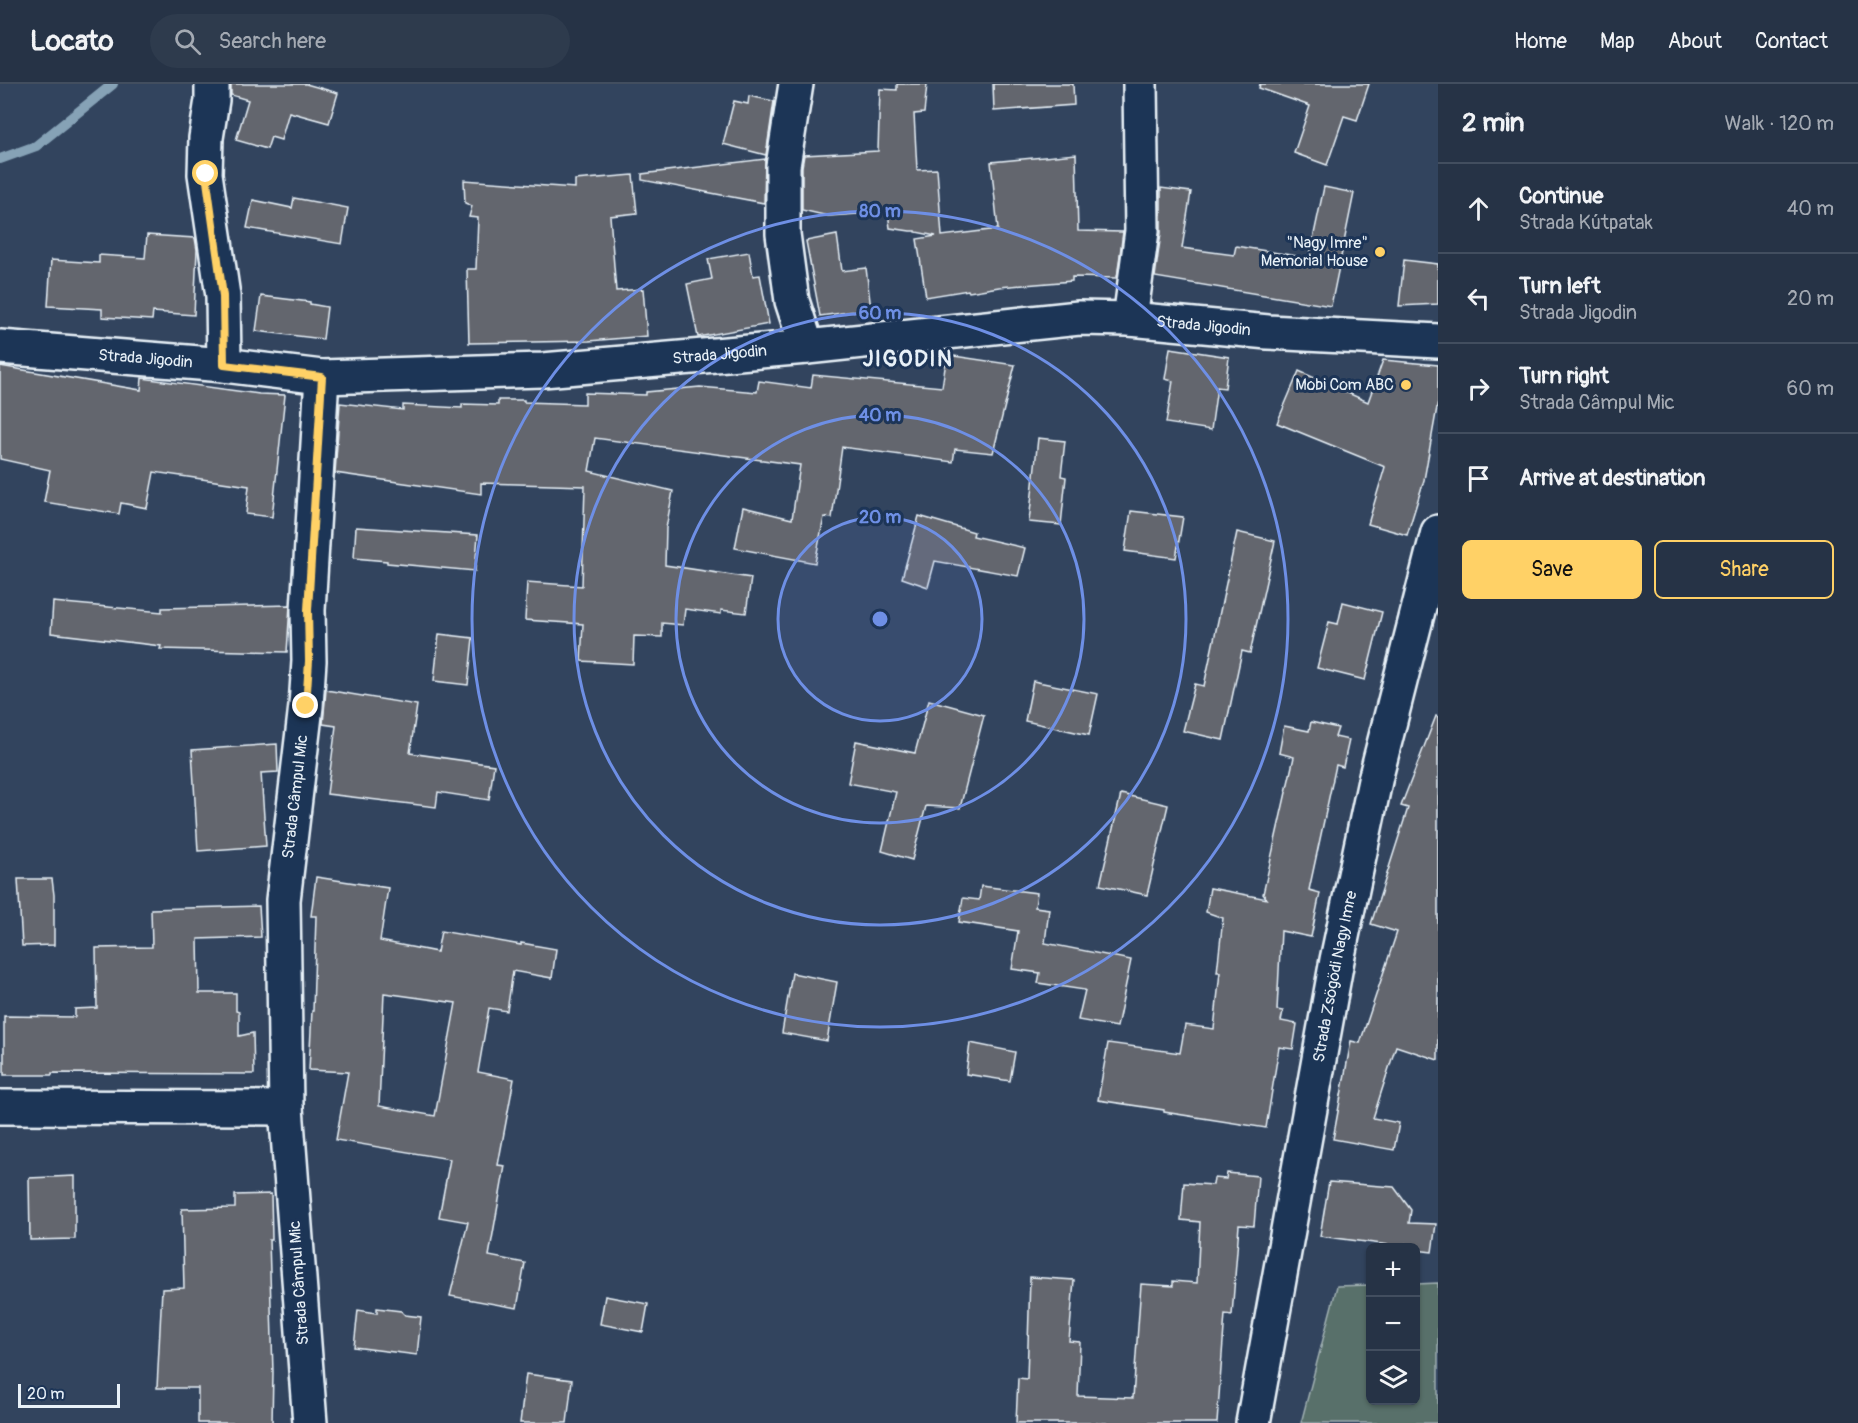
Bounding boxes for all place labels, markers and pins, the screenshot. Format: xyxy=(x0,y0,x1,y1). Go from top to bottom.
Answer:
place label: "Nagy Imre" Memorial House xyxy=(1261,233,1368,271)
marker: "Nagy Imre" Memorial House xyxy=(1373,245,1387,259)
place label: Mobi Com ABC xyxy=(1295,375,1394,395)
marker: Mobi Com ABC xyxy=(1399,378,1413,392)
centre of rings xyxy=(870,609,890,629)

